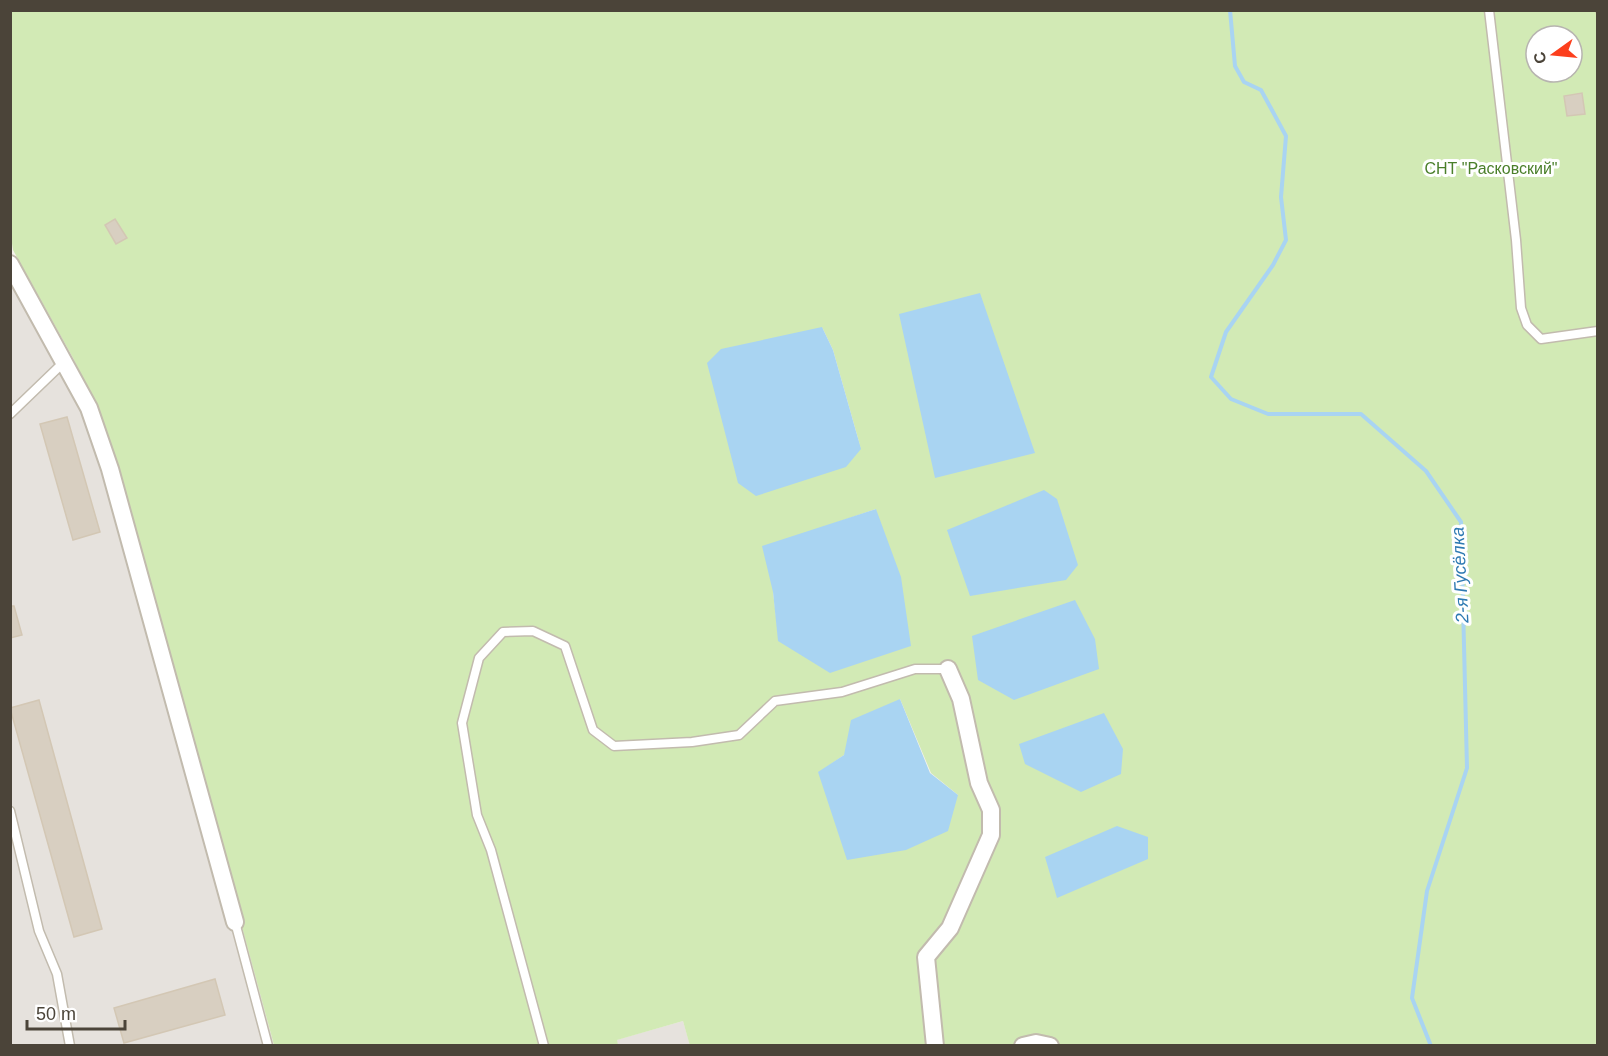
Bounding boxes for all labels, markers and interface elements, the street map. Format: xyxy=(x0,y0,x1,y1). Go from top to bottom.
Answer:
north arrow xyxy=(1524,24,1584,84)
text: С xyxy=(1530,50,1550,66)
park label: СНТ "Расковский" xyxy=(1425,160,1558,177)
water label: 2-я Гусёлка xyxy=(1447,526,1473,625)
scale bar xyxy=(27,993,124,1031)
text: 50 m xyxy=(36,1004,76,1024)

